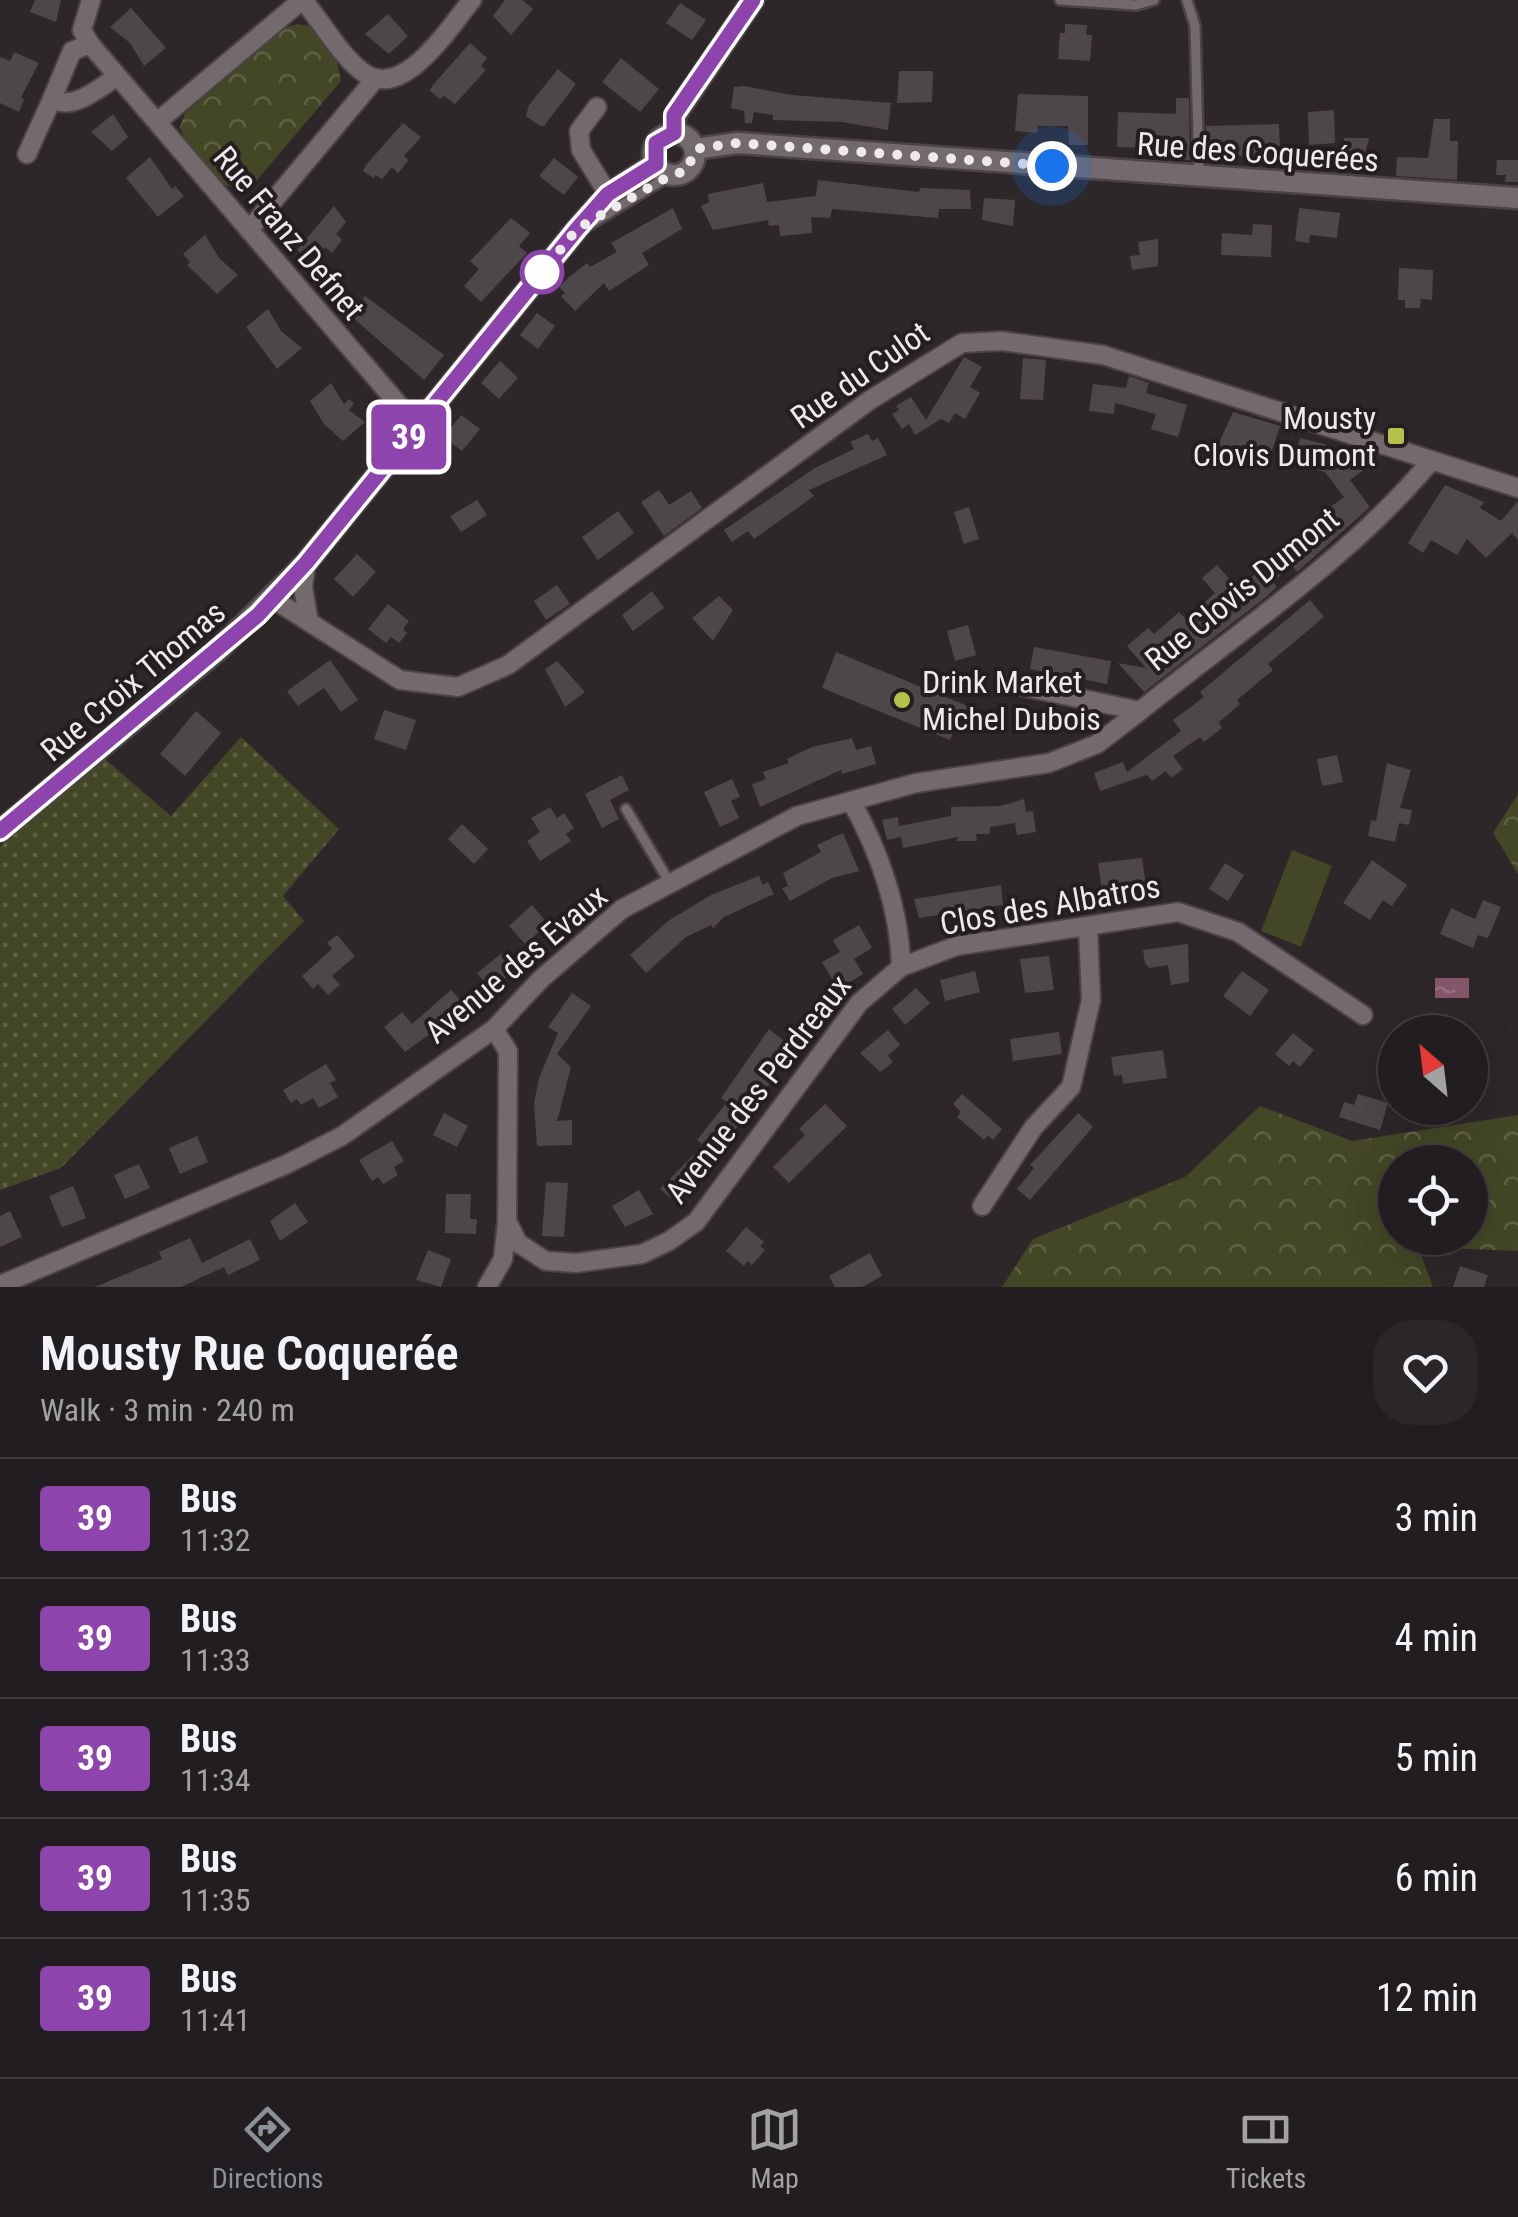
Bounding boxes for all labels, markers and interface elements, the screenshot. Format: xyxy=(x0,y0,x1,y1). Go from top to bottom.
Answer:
street label: Rue des Coquerées xyxy=(1136,125,1380,179)
street label: Rue Franz Defnet xyxy=(206,139,372,327)
your location xyxy=(1027,141,1077,191)
unlabelled marker xyxy=(521,251,563,293)
street label: Rue du Culot xyxy=(784,314,936,436)
place label: Mousty Clovis Dumont xyxy=(1193,399,1376,474)
line badge: 39 xyxy=(364,404,454,470)
text: 39 xyxy=(391,417,427,458)
marker: Mousty Clovis Dumont xyxy=(1385,425,1407,447)
street label: Rue Clovis Dumont xyxy=(1138,499,1346,679)
street label: Rue Croix Thomas xyxy=(33,593,233,769)
place label: Drink Market Michel Dubois xyxy=(922,663,1101,738)
marker: Drink Market Michel Dubois xyxy=(891,689,913,711)
street label: Clos des Albatros xyxy=(937,867,1163,943)
street label: Avenue des Evaux xyxy=(417,877,615,1051)
street label: Avenue des Perdreaux xyxy=(657,967,859,1211)
north arrow xyxy=(1378,1015,1488,1125)
map controls xyxy=(1378,1015,1488,1255)
button: locate xyxy=(1378,1145,1488,1255)
button: heart xyxy=(1373,1320,1478,1425)
text: Mousty Rue Coquerée xyxy=(40,1325,459,1382)
text: Walk · 3 min · 240 m xyxy=(40,1391,295,1429)
text: Bus xyxy=(180,1477,237,1521)
text: 3 min xyxy=(1395,1496,1478,1540)
text: 39 xyxy=(77,1498,113,1539)
text: 11:32 xyxy=(180,1521,251,1559)
text: Bus xyxy=(180,1597,237,1641)
text: 4 min xyxy=(1395,1616,1478,1660)
text: 39 xyxy=(77,1618,113,1659)
text: 11:33 xyxy=(180,1641,251,1679)
text: Bus xyxy=(180,1717,237,1761)
text: 5 min xyxy=(1395,1736,1478,1780)
text: 39 xyxy=(77,1738,113,1779)
text: 11:34 xyxy=(180,1761,251,1799)
text: Bus xyxy=(180,1837,237,1881)
text: 6 min xyxy=(1395,1856,1478,1900)
text: 39 xyxy=(77,1858,113,1899)
text: 11:35 xyxy=(180,1881,251,1919)
text: Bus xyxy=(180,1957,237,2001)
text: 12 min xyxy=(1376,1976,1478,2020)
text: 39 xyxy=(77,1978,113,2019)
text: 11:41 xyxy=(180,2001,251,2039)
tab: Directions xyxy=(212,2102,324,2195)
tab: Map xyxy=(747,2102,802,2195)
tab: Tickets xyxy=(1226,2102,1306,2195)

